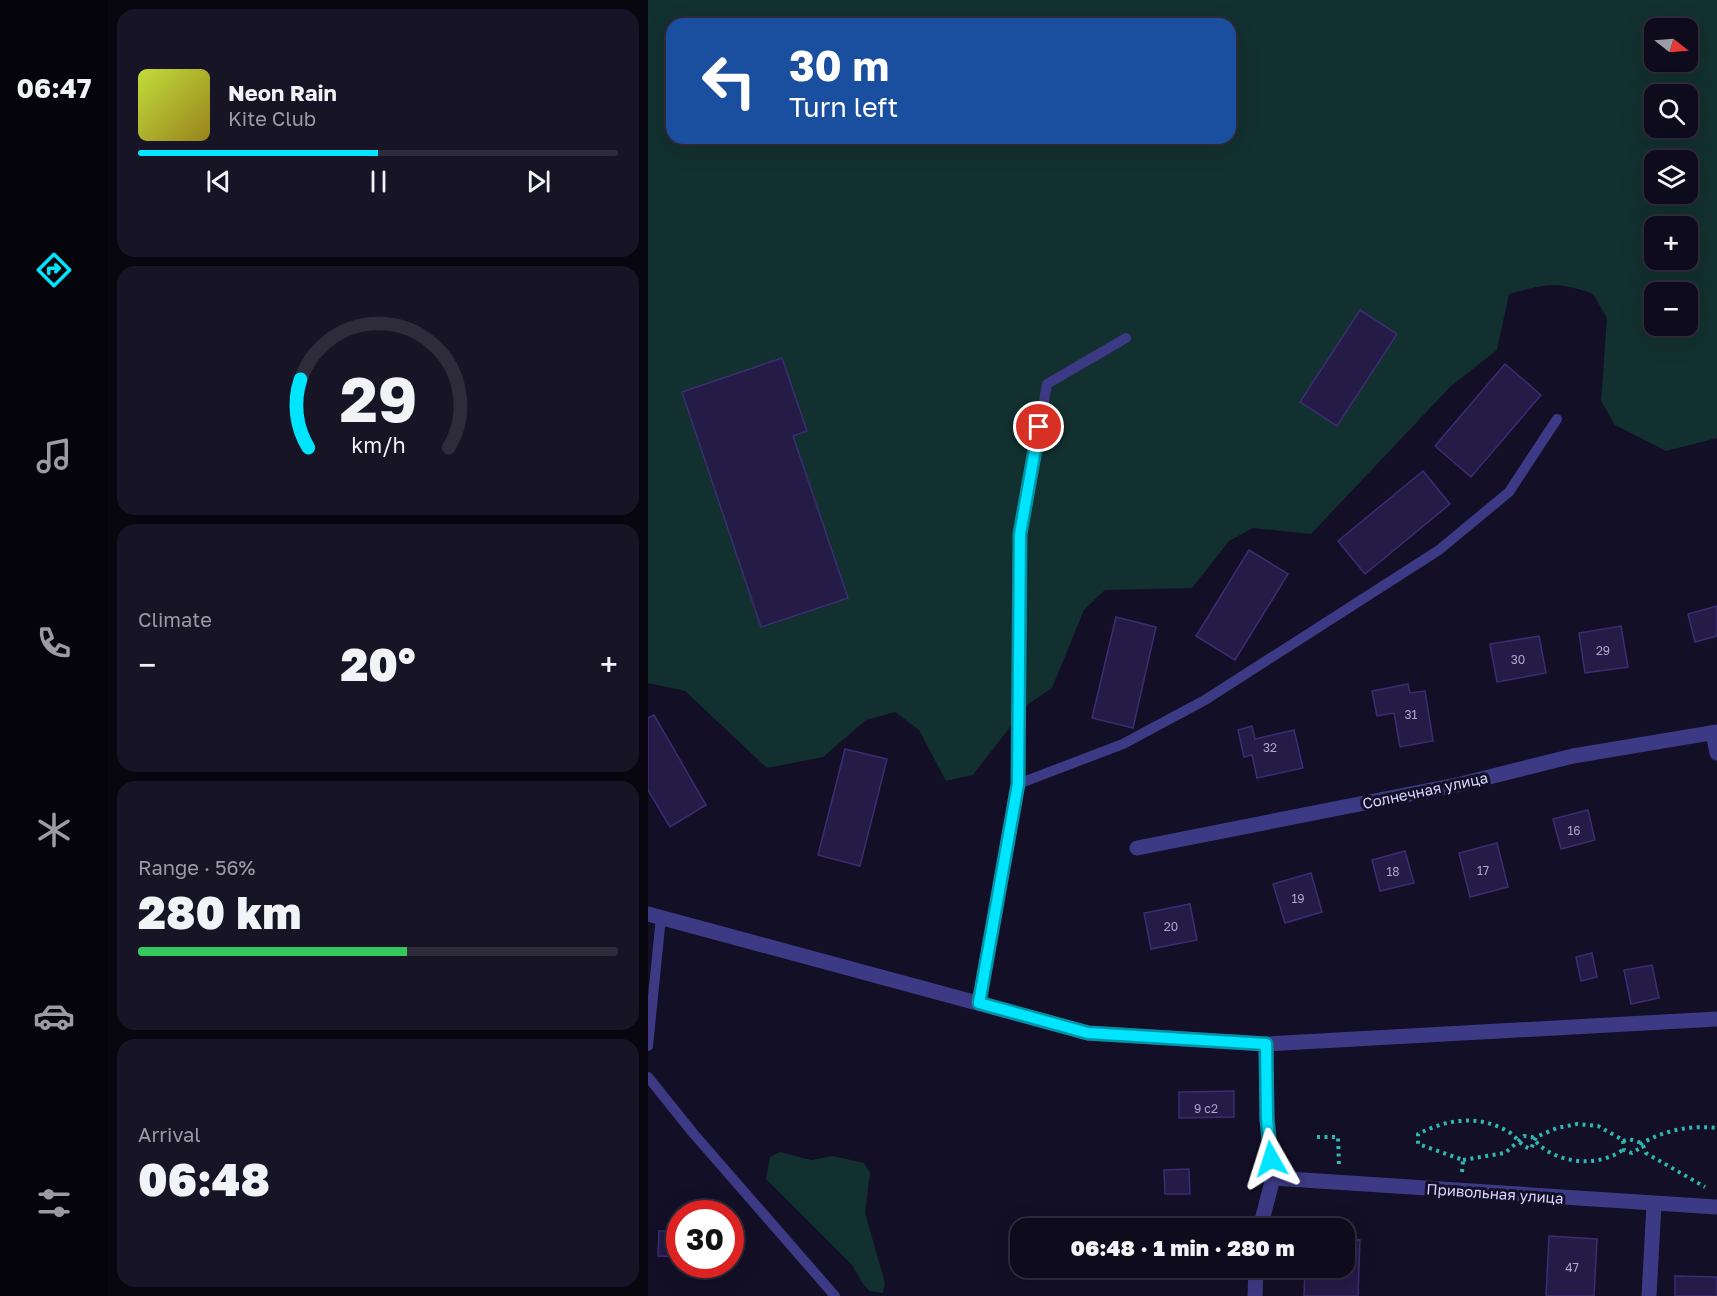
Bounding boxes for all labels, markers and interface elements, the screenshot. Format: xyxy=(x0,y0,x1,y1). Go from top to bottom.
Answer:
north arrow xyxy=(1644,18,1698,72)
map controls xyxy=(1644,18,1698,336)
text: 30 m xyxy=(789,40,889,90)
icon: left xyxy=(690,42,768,120)
text: 06:47 xyxy=(17,72,91,104)
text: Neon Rain xyxy=(228,79,337,106)
button: search xyxy=(1644,84,1698,138)
text: Turn left xyxy=(789,91,898,123)
text: Kite Club xyxy=(228,106,316,130)
button: layers xyxy=(1644,150,1698,204)
icon: previous xyxy=(202,165,235,198)
icon: pause xyxy=(362,165,395,198)
icon: next xyxy=(522,165,555,198)
button: + xyxy=(1644,216,1698,270)
icon: directions xyxy=(33,249,75,291)
button: − xyxy=(1644,282,1698,336)
text: 29 xyxy=(339,361,417,436)
pin xyxy=(1013,401,1064,452)
icon: arrive xyxy=(1022,410,1055,443)
text: km/h xyxy=(351,432,405,458)
icon: music xyxy=(33,435,75,477)
text: Climate xyxy=(138,607,212,631)
icon: phone xyxy=(33,622,75,664)
text: 20° xyxy=(340,637,416,691)
house number: 29 xyxy=(1596,643,1610,658)
text: − xyxy=(138,645,156,684)
text: + xyxy=(600,645,618,684)
house number: 30 xyxy=(1511,652,1525,667)
house number: 31 xyxy=(1405,707,1418,722)
house number: 32 xyxy=(1263,740,1277,755)
street label: Солнечная улица xyxy=(1361,768,1489,812)
icon: climate xyxy=(33,809,75,851)
house number: 16 xyxy=(1567,823,1581,838)
text: Range · 56% xyxy=(138,855,255,879)
house number: 17 xyxy=(1477,863,1489,878)
house number: 18 xyxy=(1386,864,1400,879)
text: 280 km xyxy=(138,885,302,939)
house number: 19 xyxy=(1291,891,1305,906)
house number: 20 xyxy=(1164,919,1178,934)
icon: car xyxy=(33,995,75,1037)
house number: 9 с2 xyxy=(1194,1101,1218,1116)
text: Arrival xyxy=(138,1122,201,1146)
position arrow xyxy=(1239,1127,1303,1191)
text: 06:48 xyxy=(138,1152,270,1206)
street label: Привольная улица xyxy=(1426,1179,1564,1207)
icon: filters xyxy=(33,1182,75,1224)
speed limit sign: 30 xyxy=(666,1200,744,1278)
text: 06:48 · 1 min · 280 m xyxy=(1070,1234,1295,1261)
house number: 47 xyxy=(1565,1260,1579,1275)

